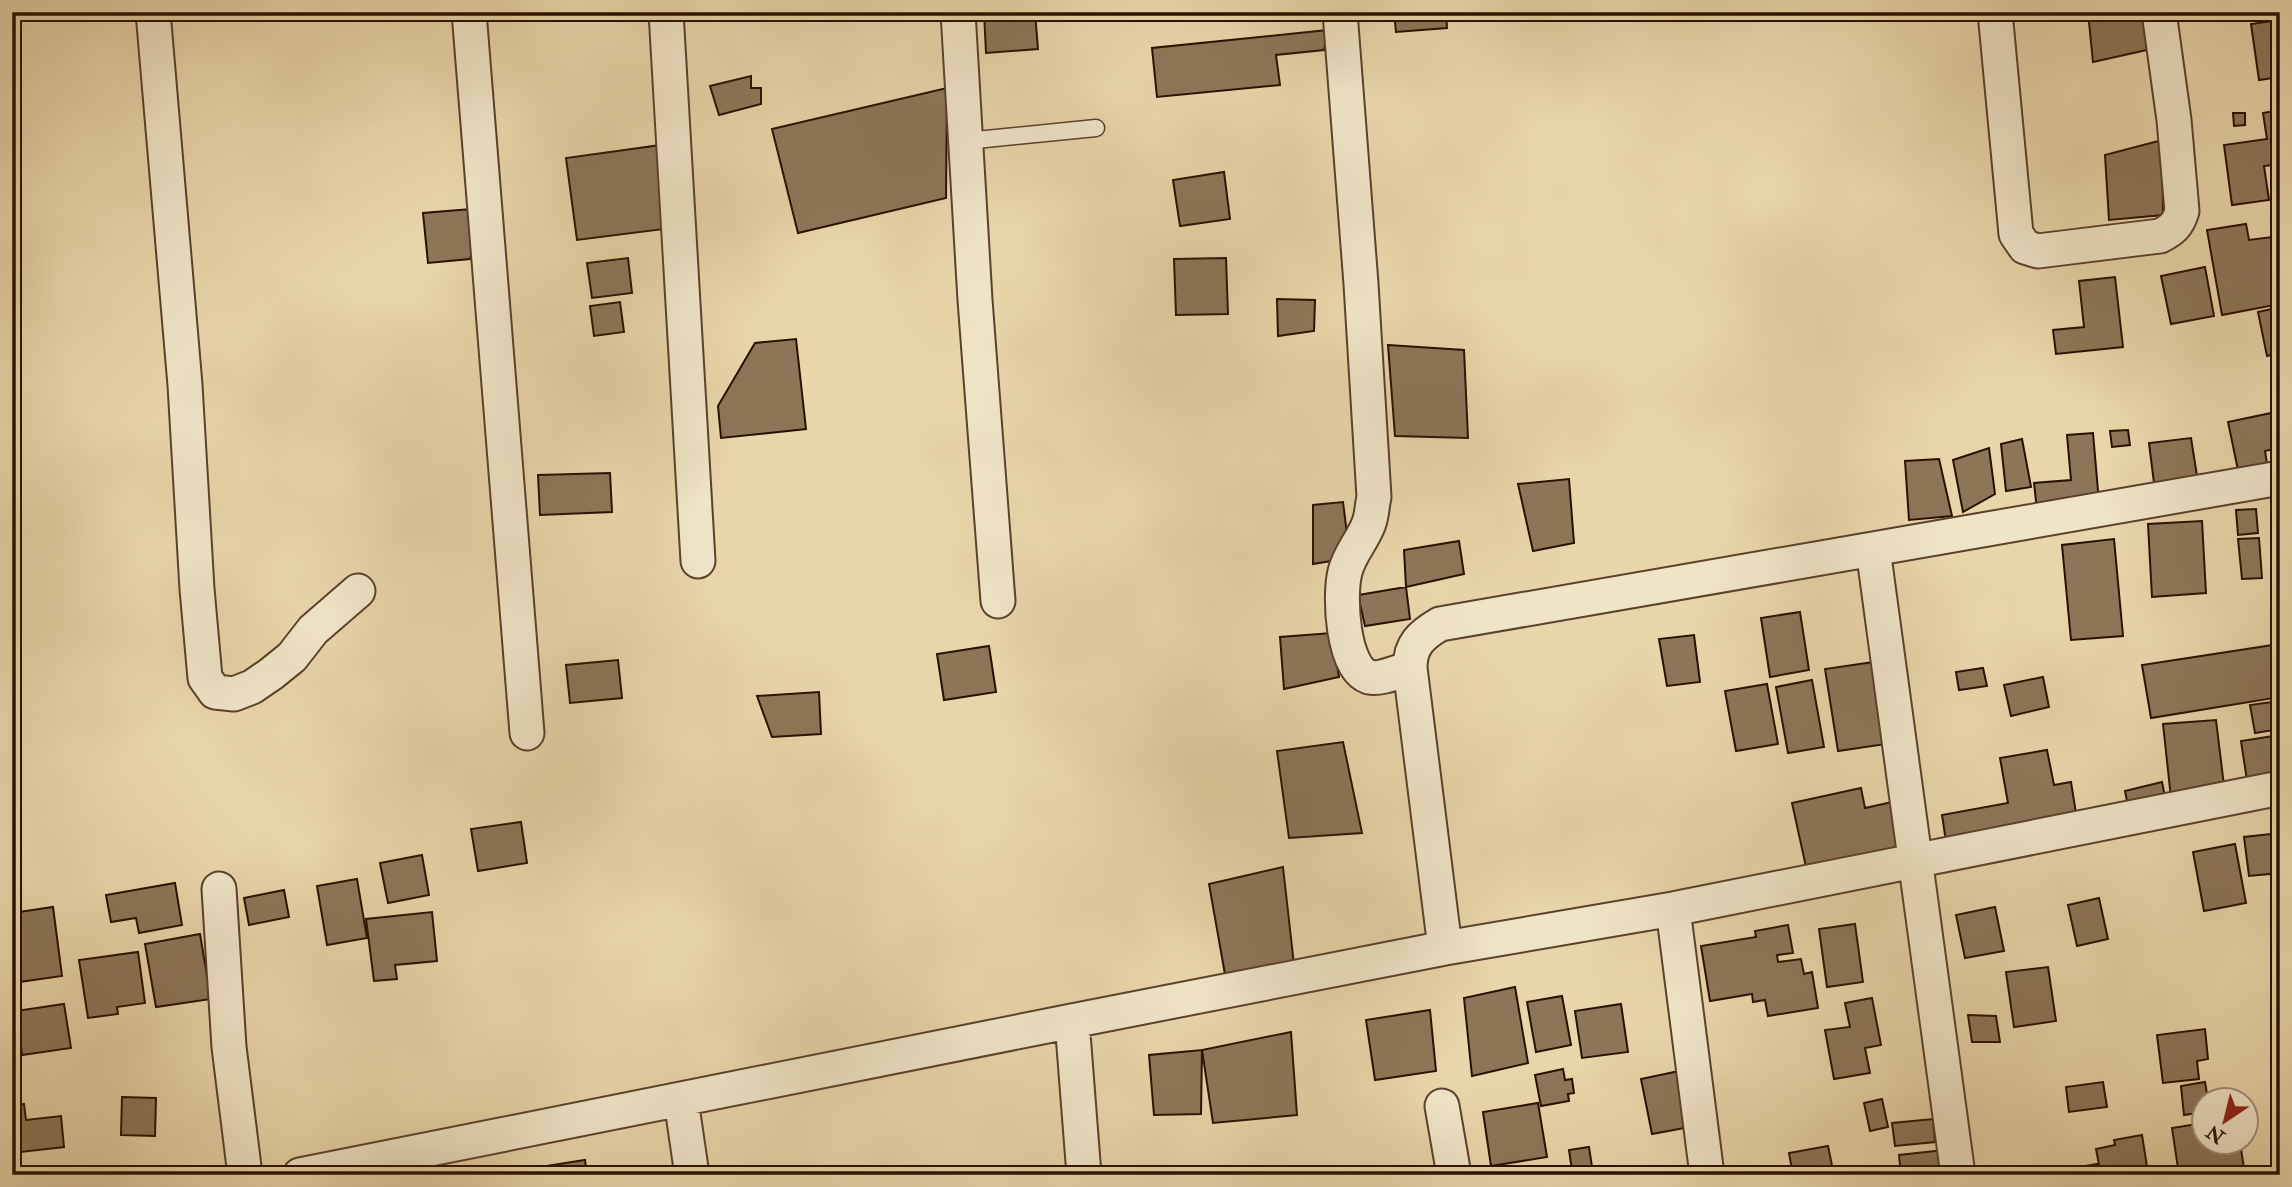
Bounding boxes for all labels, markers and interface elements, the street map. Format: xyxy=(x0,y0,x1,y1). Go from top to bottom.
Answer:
north arrow xyxy=(2190,1086,2260,1156)
text: N xyxy=(2201,1119,2230,1149)

